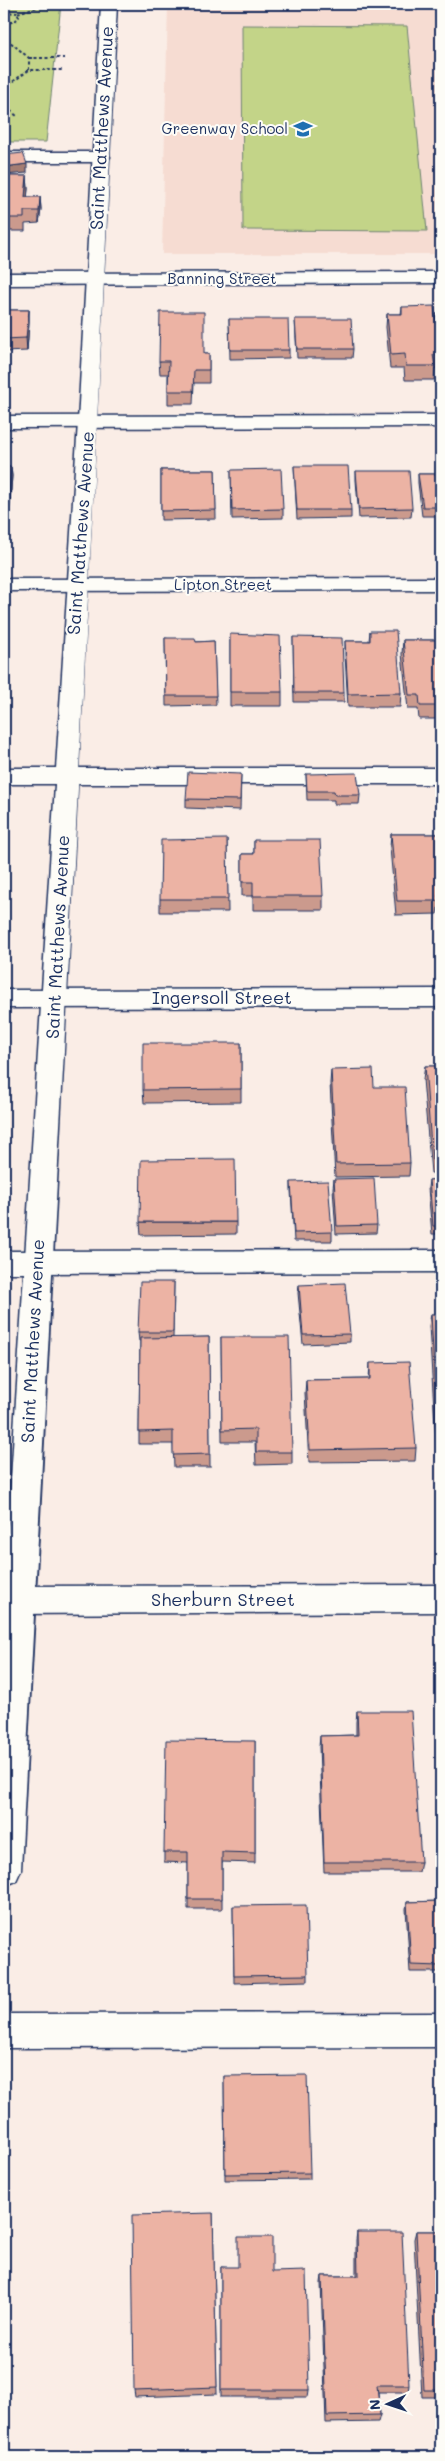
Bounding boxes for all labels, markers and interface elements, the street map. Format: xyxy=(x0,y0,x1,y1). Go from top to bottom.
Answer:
street label: Saint Matthews Avenue xyxy=(84,25,118,230)
place label: Greenway School xyxy=(162,118,288,138)
school or university icon: Greenway School xyxy=(292,118,314,140)
street label: Banning Street xyxy=(167,268,277,288)
street label: Saint Matthews Avenue xyxy=(61,430,99,636)
street label: Lipton Street xyxy=(174,574,272,594)
street label: Saint Matthews Avenue xyxy=(40,834,74,1039)
street label: Ingersoll Street xyxy=(152,985,292,1009)
street label: Saint Matthews Avenue xyxy=(15,1238,49,1443)
street label: Sherburn Street xyxy=(151,1587,295,1611)
north arrow xyxy=(362,2378,412,2428)
text: N xyxy=(365,2399,384,2411)

